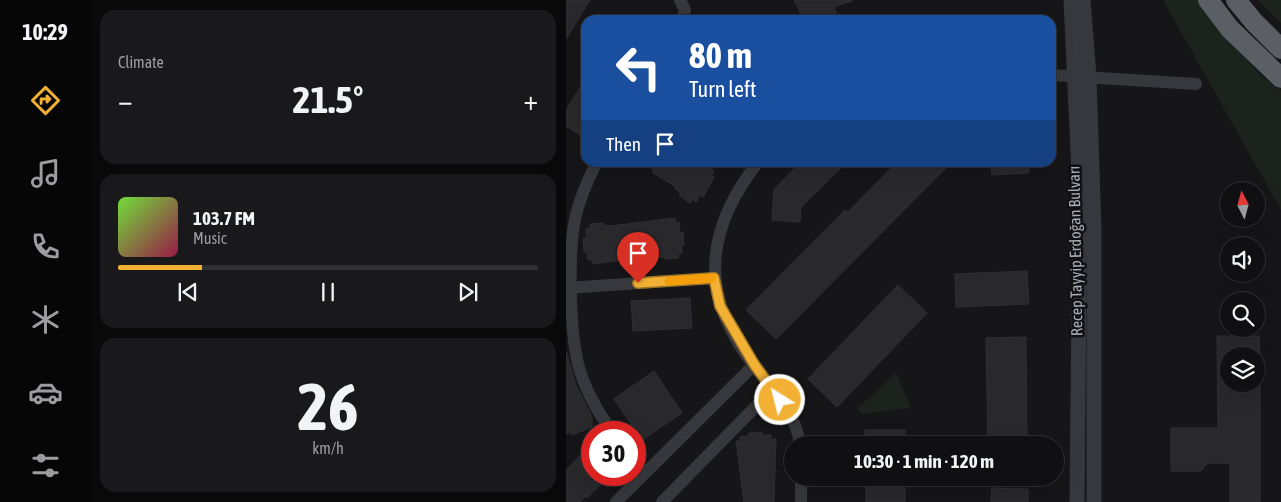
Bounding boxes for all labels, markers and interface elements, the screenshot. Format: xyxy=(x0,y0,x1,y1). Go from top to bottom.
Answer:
text: 10:29 xyxy=(22,19,68,45)
icon: left xyxy=(606,35,671,100)
text: 80 m xyxy=(689,35,752,75)
text: Climate xyxy=(118,53,164,71)
text: Turn left xyxy=(689,76,756,102)
text: 21.5° xyxy=(293,78,363,121)
icon: directions xyxy=(28,83,63,118)
text: − xyxy=(118,84,133,116)
text: + xyxy=(523,84,538,116)
icon: arrive xyxy=(651,130,679,158)
text: Then xyxy=(606,133,641,155)
icon: music xyxy=(28,156,63,191)
street label: Recep Tayyip Erdoğan Bulvarı xyxy=(1065,166,1086,336)
north arrow xyxy=(1220,182,1265,228)
map controls xyxy=(1220,182,1265,392)
text: 103.7 FM xyxy=(193,207,255,229)
icon: phone xyxy=(28,229,63,264)
text: Music xyxy=(193,229,227,247)
pin xyxy=(617,232,659,283)
button: sound xyxy=(1220,237,1265,282)
icon: arrive xyxy=(624,239,652,267)
icon: previous xyxy=(174,278,202,306)
icon: pause xyxy=(314,278,342,306)
icon: next xyxy=(454,278,482,306)
button: search xyxy=(1220,292,1265,337)
icon: climate xyxy=(28,302,63,337)
button: layers xyxy=(1220,347,1265,392)
text: 26 xyxy=(297,369,359,444)
position arrow xyxy=(753,373,805,425)
icon: car xyxy=(28,375,63,410)
speed limit sign: 30 xyxy=(581,421,646,486)
text: km/h xyxy=(312,439,344,457)
icon: filters xyxy=(28,448,63,483)
text: 10:30 · 1 min · 120 m xyxy=(854,450,994,472)

